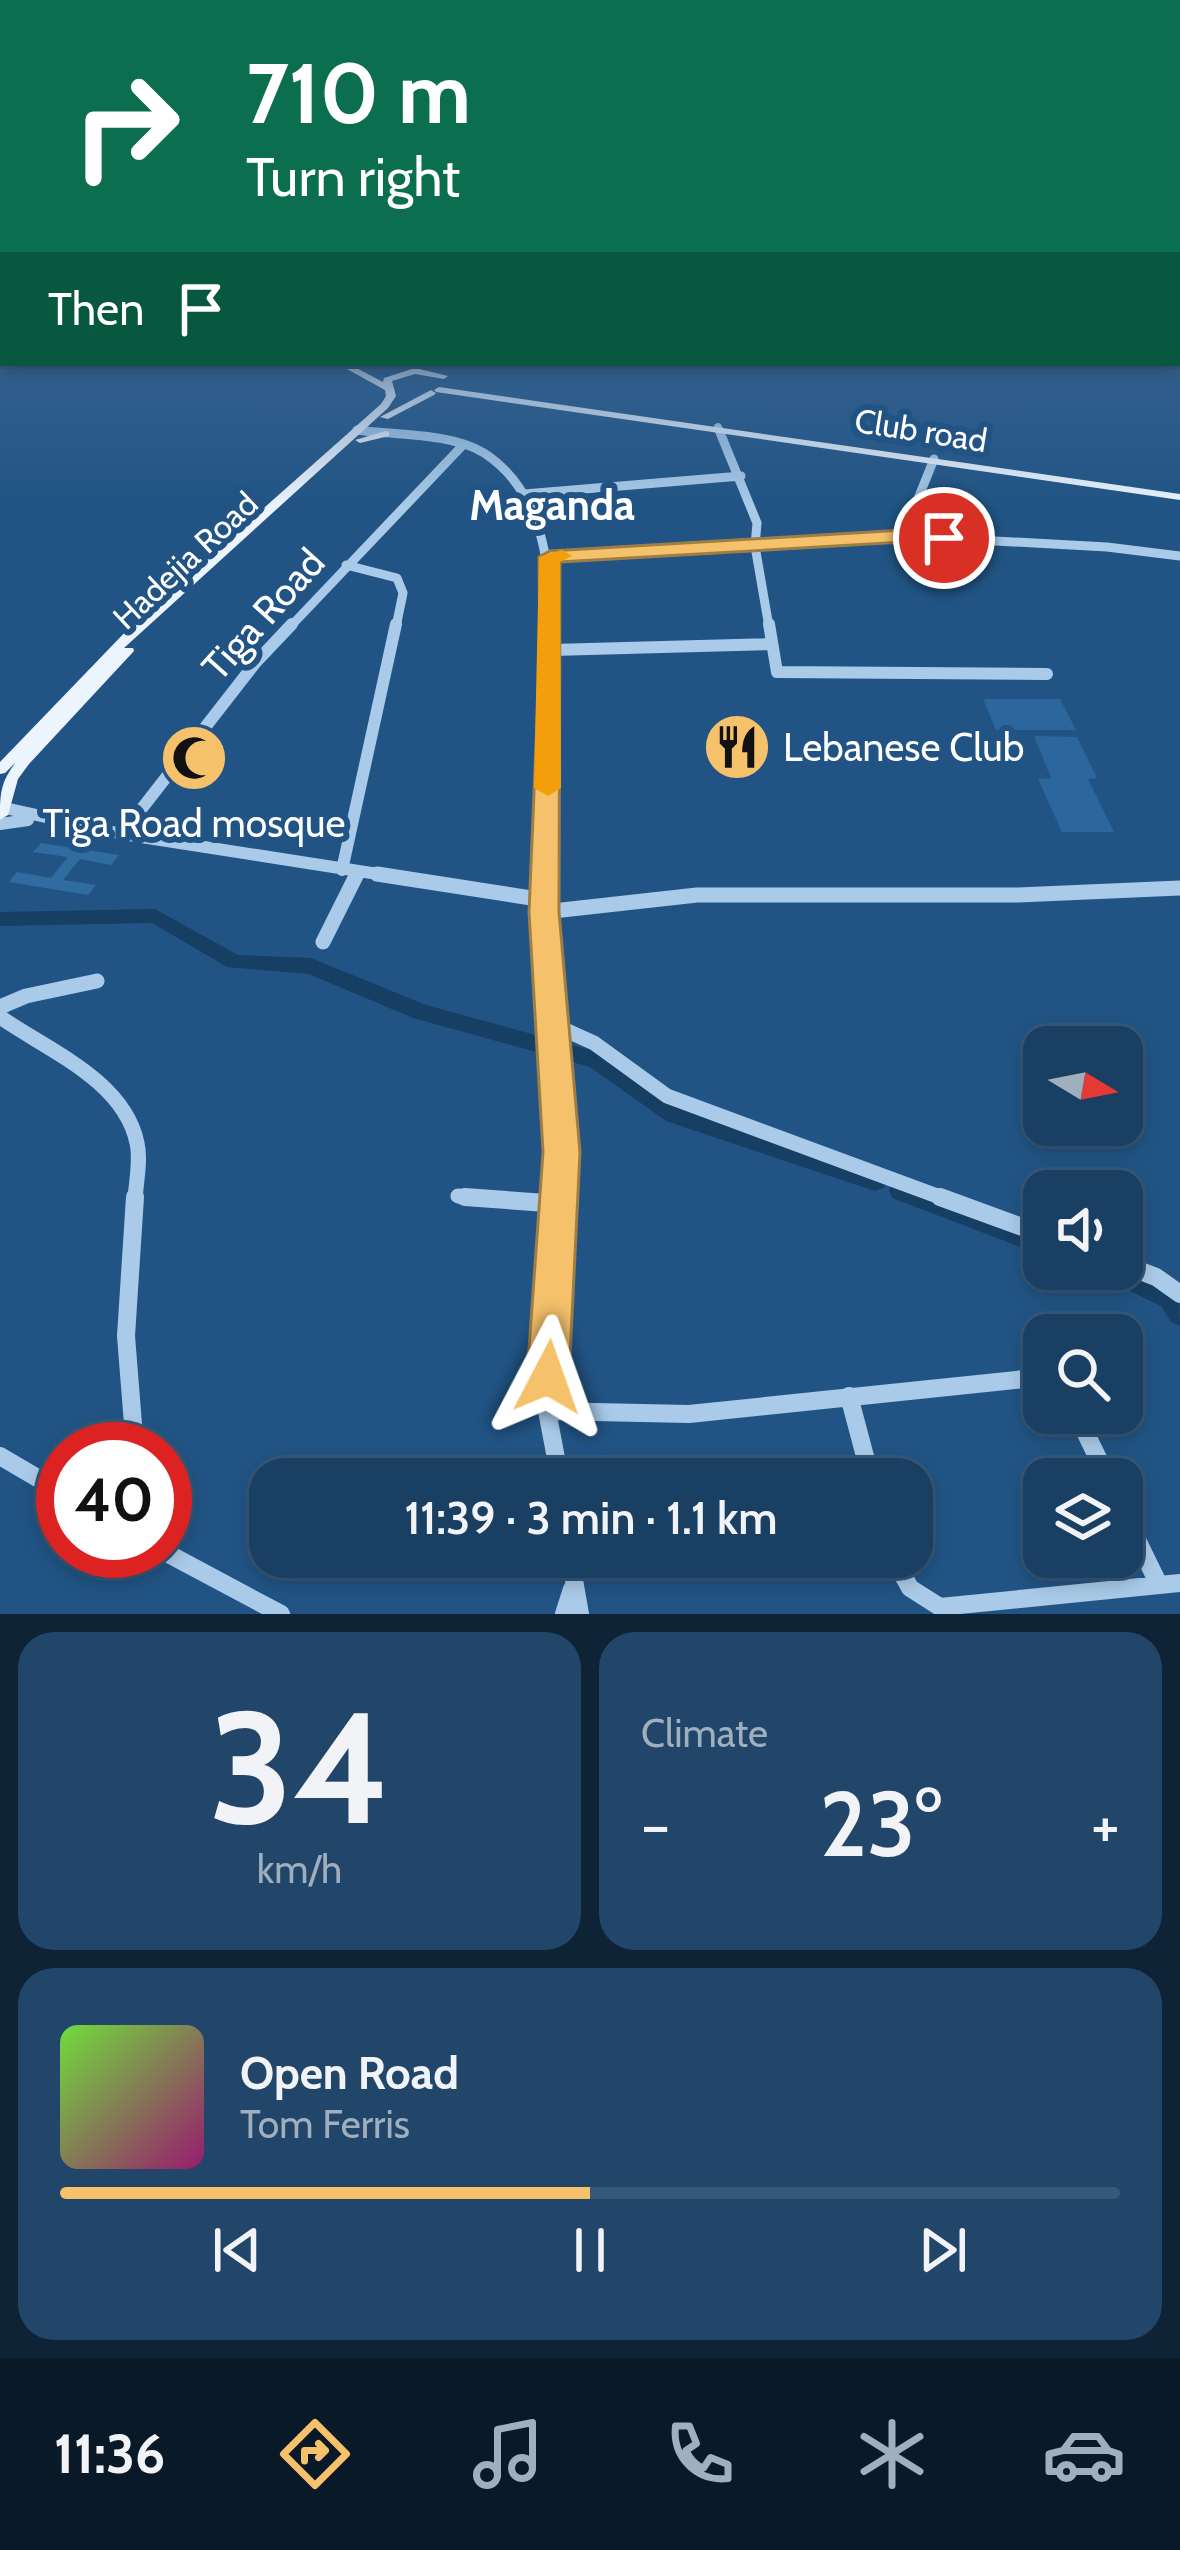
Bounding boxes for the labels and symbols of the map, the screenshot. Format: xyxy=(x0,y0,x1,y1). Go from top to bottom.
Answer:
street label: Club road xyxy=(852,400,990,460)
district label: Maganda xyxy=(469,479,635,531)
street label: Hadejia Road xyxy=(104,483,266,637)
pin xyxy=(893,487,995,589)
street label: Tiga Road xyxy=(192,538,334,690)
restaurant icon: Lebanese Club xyxy=(702,712,772,782)
mosque icon: Tiga Road mosque xyxy=(159,723,229,793)
place label: Lebanese Club xyxy=(783,723,1024,771)
place label: Tiga Road mosque xyxy=(43,799,345,847)
north arrow xyxy=(1023,1026,1143,1146)
position arrow xyxy=(485,1314,611,1440)
speed limit sign: 40 xyxy=(36,1422,192,1578)

